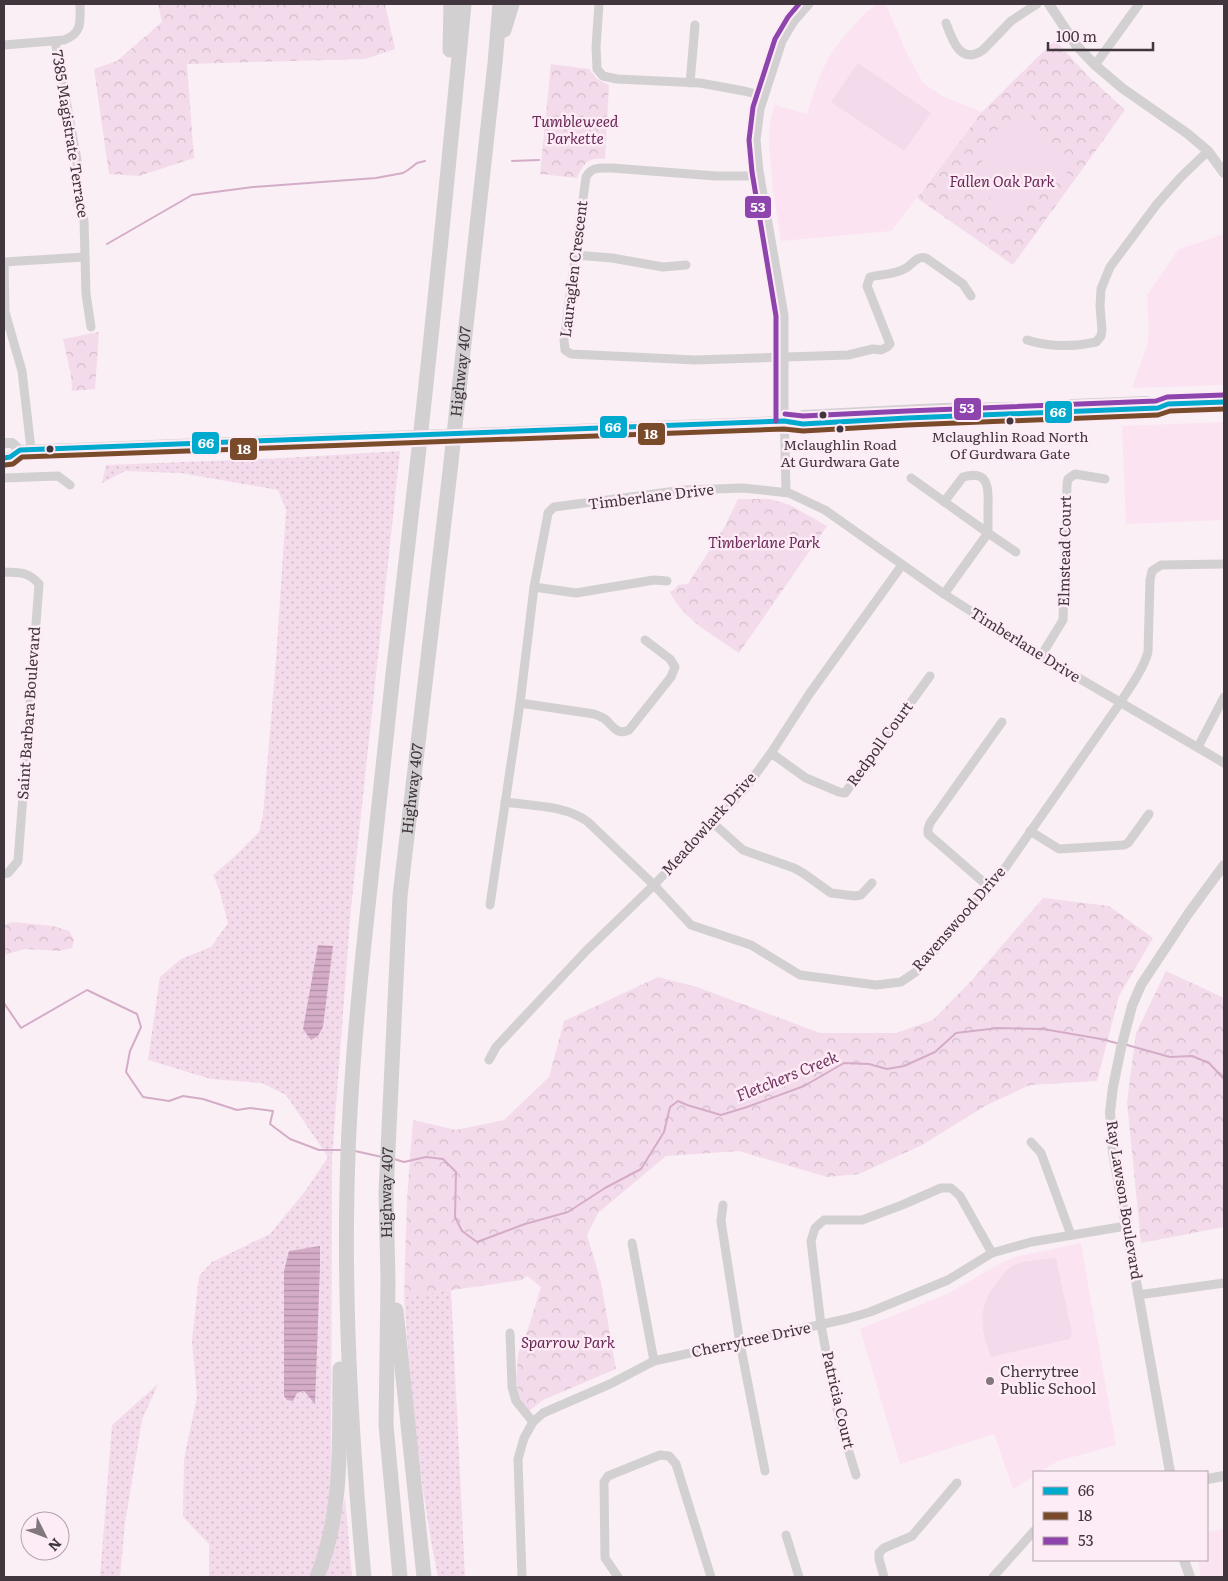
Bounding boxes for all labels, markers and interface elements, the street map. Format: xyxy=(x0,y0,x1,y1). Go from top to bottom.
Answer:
scale bar xyxy=(1048,20,1153,52)
text: 100 m xyxy=(1056,24,1097,47)
street label: 7385 Magistrate Terrace xyxy=(47,48,96,220)
park label: Tumbleweed Parkette xyxy=(532,109,619,149)
park label: Fallen Oak Park xyxy=(949,169,1056,192)
line badge: 53 xyxy=(744,195,772,219)
text: 53 xyxy=(750,196,766,216)
street label: Lauraglen Crescent xyxy=(553,199,592,339)
street label: Highway 407 xyxy=(443,324,476,418)
line badge: 53 xyxy=(953,397,982,421)
text: 53 xyxy=(959,397,975,417)
line badge: 66 xyxy=(1044,400,1073,424)
text: 66 xyxy=(1050,401,1066,421)
unlabelled marker xyxy=(818,410,828,420)
line badge: 66 xyxy=(599,415,628,439)
text: 66 xyxy=(605,416,621,436)
marker: Mclaughlin Road North Of Gurdwara Gate xyxy=(1005,416,1015,426)
line badge: 18 xyxy=(637,422,666,446)
text: 18 xyxy=(644,423,658,443)
marker: Mclaughlin Road At Gurdwara Gate xyxy=(835,424,845,434)
place label: Mclaughlin Road North Of Gurdwara Gate xyxy=(931,426,1089,463)
line badge: 66 xyxy=(191,431,220,455)
text: 66 xyxy=(198,432,214,452)
place label: Mclaughlin Road At Gurdwara Gate xyxy=(780,434,900,471)
line badge: 18 xyxy=(229,437,258,461)
text: 18 xyxy=(237,438,251,458)
unlabelled marker xyxy=(45,444,55,454)
street label: Timberlane Drive xyxy=(587,476,715,515)
street label: Elmstead Court xyxy=(1051,495,1076,607)
park label: Timberlane Park xyxy=(708,530,821,553)
street label: Timberlane Drive xyxy=(966,600,1086,687)
street label: Saint Barbara Boulevard xyxy=(10,626,45,800)
street label: Redpoll Court xyxy=(840,696,917,790)
street label: Highway 407 xyxy=(394,741,428,835)
street label: Meadowlark Drive xyxy=(655,766,761,880)
street label: Ravenswood Drive xyxy=(906,860,1010,976)
water label: Fletchers Creek xyxy=(732,1044,842,1106)
street label: Ray Lawson Boulevard xyxy=(1102,1118,1149,1281)
street label: Highway 407 xyxy=(373,1146,398,1239)
street label: Cherrytree Drive xyxy=(689,1315,813,1362)
park label: Sparrow Park xyxy=(521,1330,616,1353)
street label: Patricia Court xyxy=(817,1348,862,1451)
place label: Cherrytree Public School xyxy=(1000,1359,1096,1399)
marker: Cherrytree Public School xyxy=(984,1375,996,1387)
legend xyxy=(1033,1471,1208,1561)
text: 66 xyxy=(1078,1478,1094,1501)
text: 18 xyxy=(1078,1503,1092,1526)
north arrow xyxy=(20,1511,70,1561)
text: 53 xyxy=(1078,1528,1094,1551)
text: N xyxy=(44,1534,67,1557)

